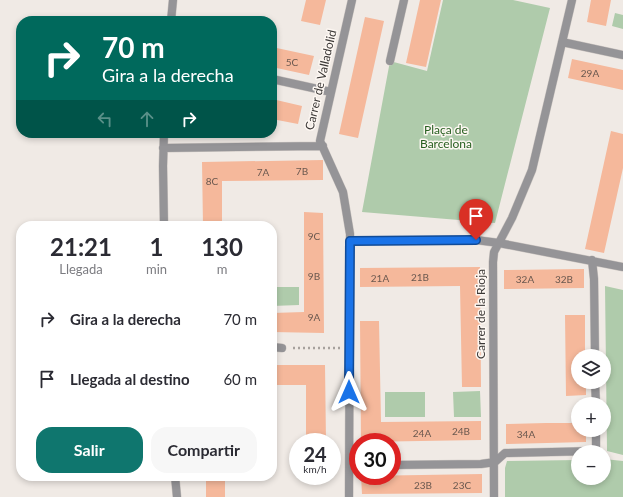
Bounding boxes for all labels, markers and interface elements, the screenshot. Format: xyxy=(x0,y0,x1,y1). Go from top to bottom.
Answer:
street label: Carrer de Valladolid xyxy=(302,28,339,132)
text: 70 m xyxy=(102,30,165,64)
icon: right xyxy=(36,32,88,84)
house number: 5C xyxy=(286,56,299,68)
text: Gira a la derecha xyxy=(102,64,234,86)
house number: 29A xyxy=(581,67,599,79)
icon: left xyxy=(94,108,116,130)
icon: ahead xyxy=(136,108,158,130)
icon: right xyxy=(178,108,200,130)
park label: Plaça de Barcelona xyxy=(420,122,472,151)
house number: 7B xyxy=(296,165,308,177)
house number: 7A xyxy=(257,166,270,178)
house number: 8C xyxy=(206,175,219,187)
pin xyxy=(459,199,493,240)
icon: arrive xyxy=(465,205,487,227)
house number: 9C xyxy=(308,230,321,242)
text: 21:21 xyxy=(50,232,112,261)
text: 1 xyxy=(150,232,164,261)
text: 130 xyxy=(201,232,243,261)
text: Llegada xyxy=(59,261,103,277)
text: min xyxy=(146,261,167,277)
text: m xyxy=(217,261,227,277)
street label: Carrer de la Rioja xyxy=(473,269,488,359)
house number: 9B xyxy=(308,270,320,282)
house number: 21B xyxy=(411,271,429,283)
house number: 21A xyxy=(371,272,389,284)
house number: 32A xyxy=(516,273,534,285)
house number: 32B xyxy=(555,273,573,285)
icon: right xyxy=(36,308,58,330)
text: Gira a la derecha xyxy=(70,310,181,328)
text: 70 m xyxy=(223,310,257,328)
house number: 9A xyxy=(308,311,321,323)
map controls xyxy=(571,349,611,485)
button: layers xyxy=(571,349,611,389)
icon: arrive xyxy=(36,368,58,390)
text: Llegada al destino xyxy=(70,370,190,388)
text: 60 m xyxy=(223,370,257,388)
position arrow xyxy=(328,371,370,413)
button: + xyxy=(571,397,611,437)
house number: 24B xyxy=(452,425,470,437)
button: Salir xyxy=(36,427,143,473)
button: Compartir xyxy=(151,427,257,473)
house number: 24A xyxy=(413,427,431,439)
house number: 34A xyxy=(517,428,535,440)
speed limit sign: 30 xyxy=(349,433,401,485)
text: 24 xyxy=(303,442,327,466)
button: − xyxy=(571,445,611,485)
text: km/h xyxy=(303,463,327,475)
house number: 23B xyxy=(414,479,432,491)
house number: 23C xyxy=(453,479,471,491)

